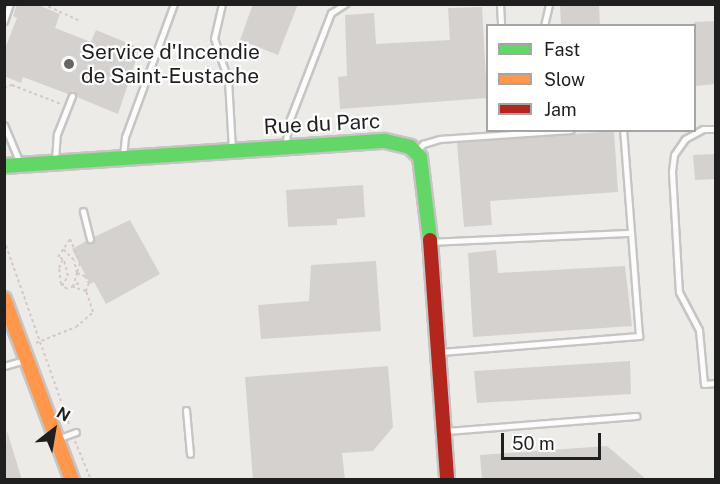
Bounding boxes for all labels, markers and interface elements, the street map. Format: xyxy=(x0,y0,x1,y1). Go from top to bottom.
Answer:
legend xyxy=(486,24,696,132)
place label: Service d'Incendie de Saint-Eustache xyxy=(81,39,260,89)
text: Fast xyxy=(544,39,580,60)
marker: Service d'Incendie de Saint-Eustache xyxy=(62,57,76,71)
text: Slow xyxy=(544,69,585,90)
text: Jam xyxy=(544,99,577,120)
street label: Rue du Parc xyxy=(263,108,381,140)
north arrow xyxy=(24,400,84,460)
text: N xyxy=(53,403,74,426)
scale bar xyxy=(504,421,604,459)
text: 50 m xyxy=(512,433,555,454)

